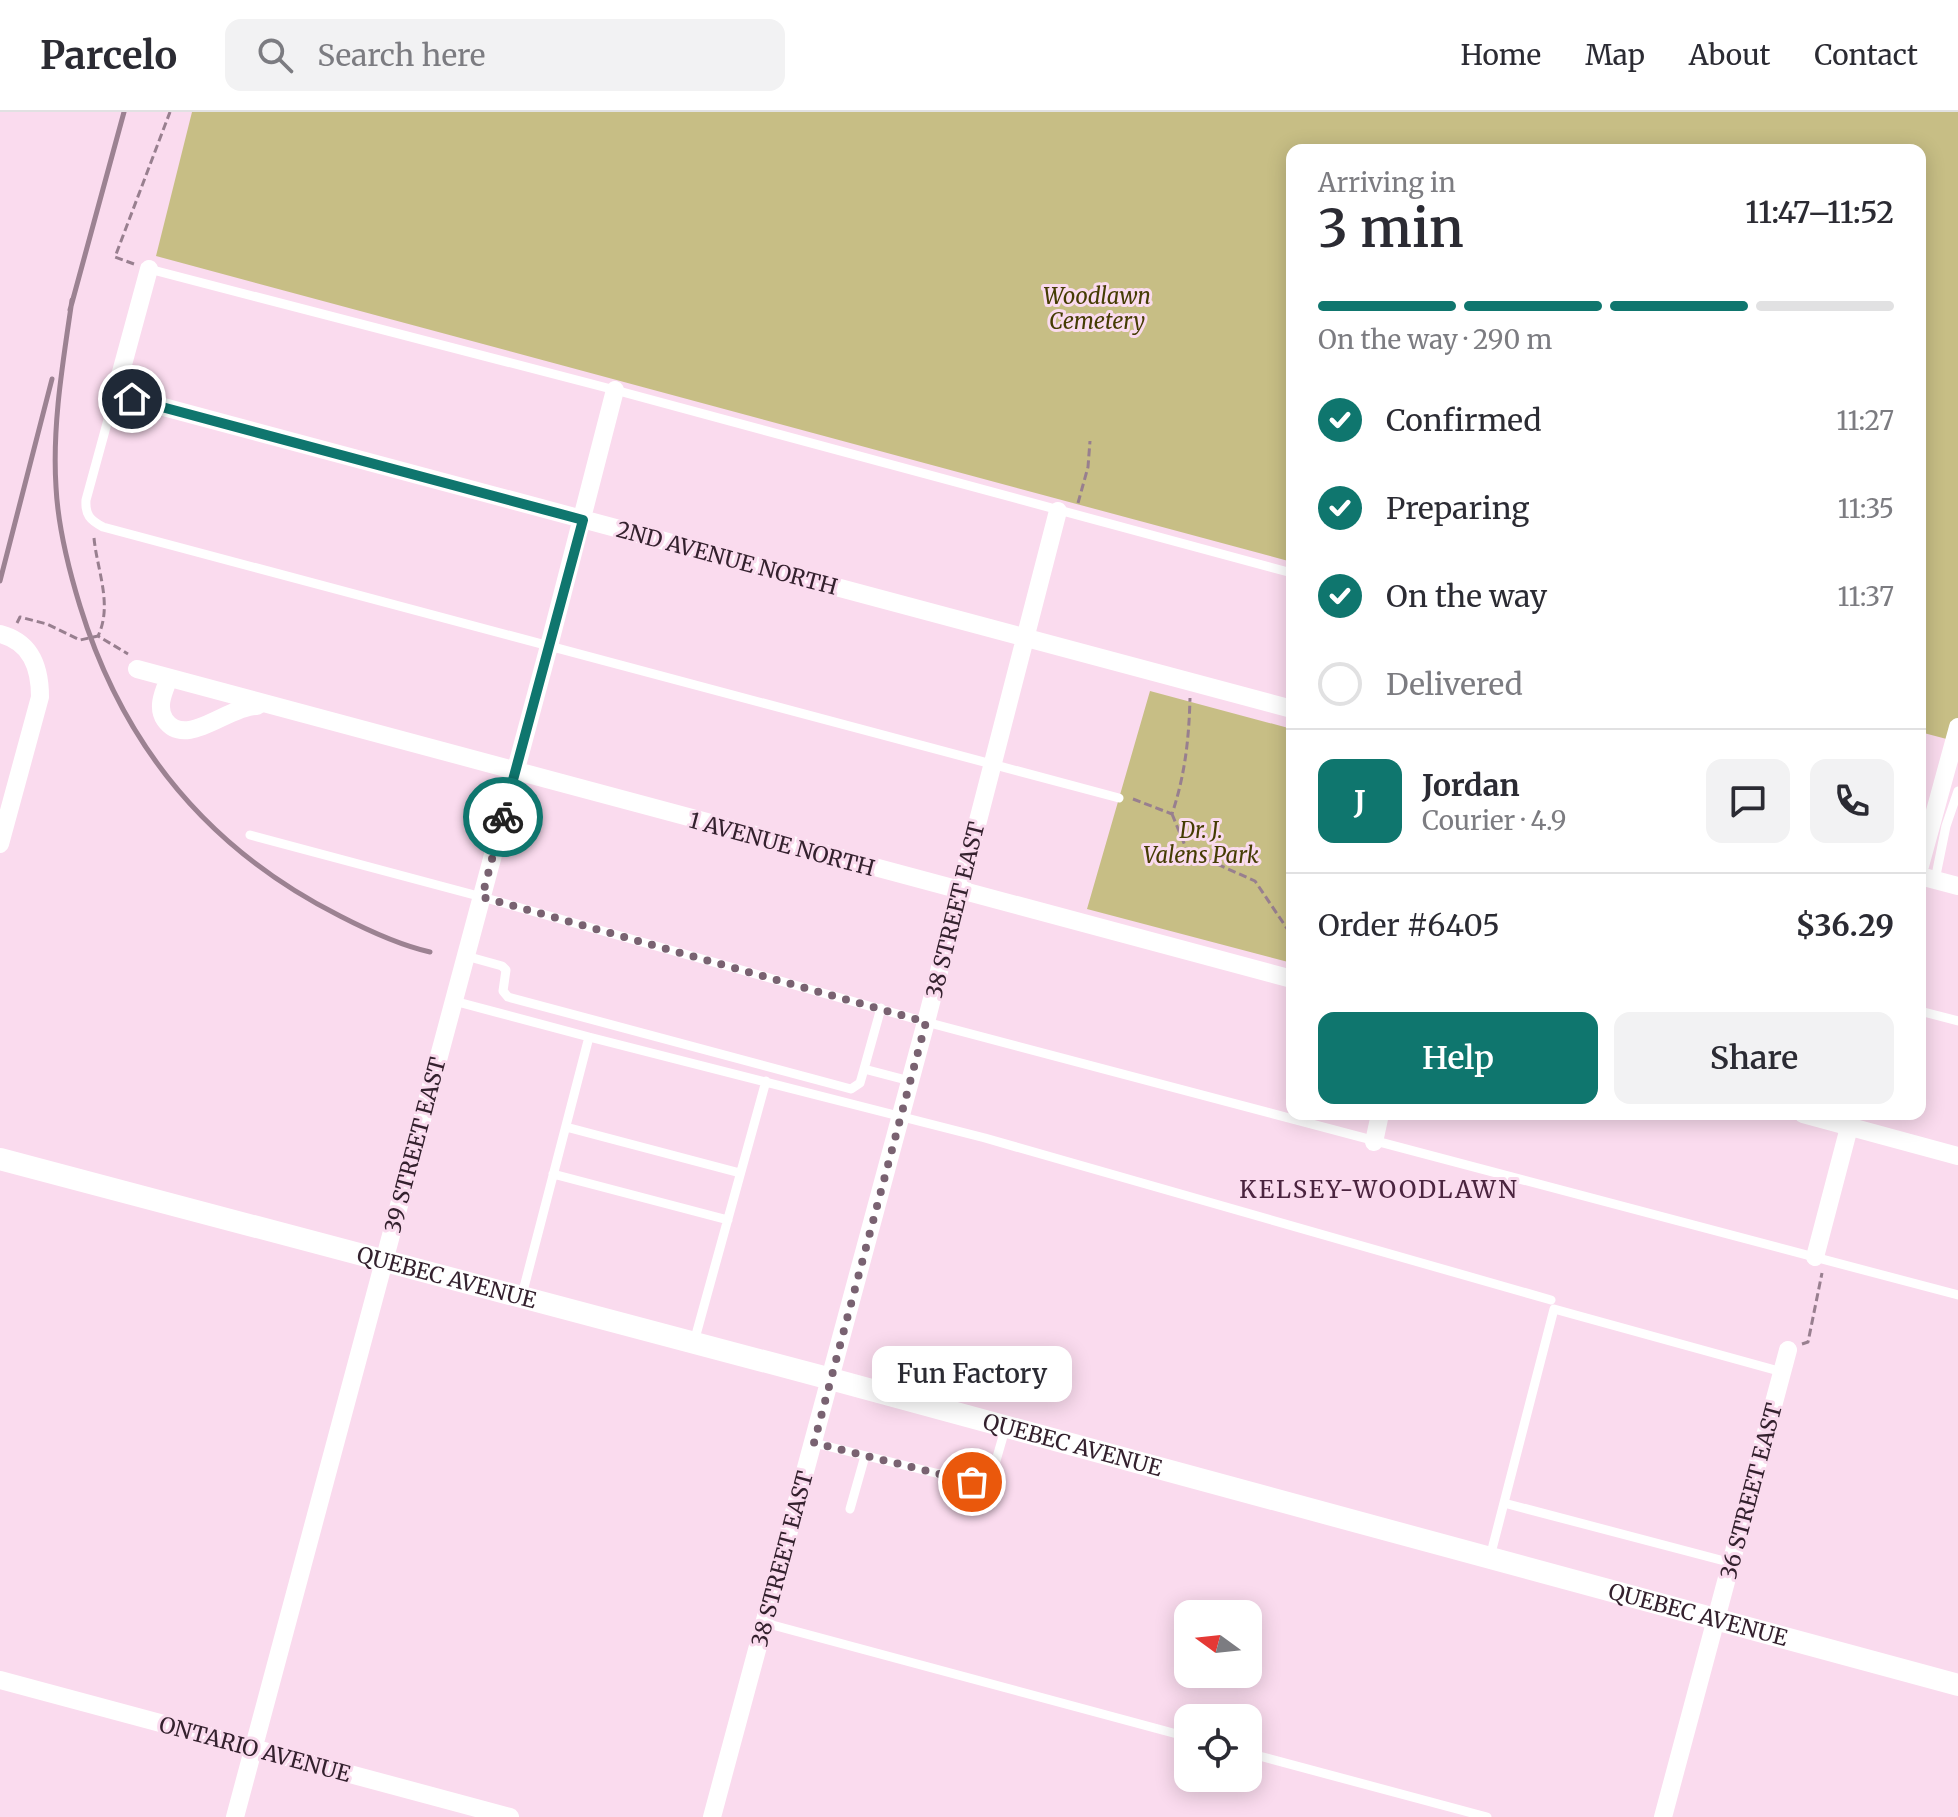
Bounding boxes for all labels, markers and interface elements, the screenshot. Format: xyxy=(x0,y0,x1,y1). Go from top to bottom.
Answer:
search box xyxy=(225,19,785,91)
text: Parcelo xyxy=(40,32,177,79)
icon: search xyxy=(253,33,297,77)
text: Search here xyxy=(317,36,485,74)
text: Home xyxy=(1460,37,1541,73)
text: Map xyxy=(1585,37,1645,73)
text: About xyxy=(1689,37,1770,73)
text: Contact xyxy=(1814,37,1918,73)
text: Arriving in xyxy=(1318,166,1456,199)
text: 11:47–11:52 xyxy=(1745,193,1894,231)
text: 3 min xyxy=(1318,196,1464,261)
park label: Woodlawn Cemetery xyxy=(1043,282,1151,335)
text: On the way · 290 m xyxy=(1318,323,1552,356)
pin xyxy=(98,365,166,433)
icon: home xyxy=(110,377,154,421)
icon: check xyxy=(1318,398,1362,442)
text: Confirmed xyxy=(1386,401,1541,439)
text: 11:27 xyxy=(1836,404,1894,437)
icon: check xyxy=(1318,486,1362,530)
text: Preparing xyxy=(1386,489,1529,527)
text: 11:35 xyxy=(1838,492,1894,525)
street label: 2ND AVENUE NORTH xyxy=(613,515,841,601)
icon: check xyxy=(1318,574,1362,618)
text: On the way xyxy=(1386,577,1547,615)
text: 11:37 xyxy=(1838,580,1894,613)
text: Delivered xyxy=(1386,665,1523,703)
button: chat xyxy=(1706,759,1790,843)
button: phone xyxy=(1810,759,1894,843)
text: Jordan xyxy=(1422,766,1520,804)
courier xyxy=(463,777,543,857)
text: J xyxy=(1354,782,1366,820)
icon: bike xyxy=(481,795,525,839)
text: Courier · 4.9 xyxy=(1422,804,1566,837)
street label: 1 AVENUE NORTH xyxy=(686,806,878,882)
park label: Dr. J. Valens Park xyxy=(1143,816,1259,869)
street label: 38 STREET EAST xyxy=(920,819,990,1001)
text: Order #6405 xyxy=(1318,906,1500,944)
text: $36.29 xyxy=(1796,906,1894,944)
button: Help xyxy=(1318,1012,1598,1104)
button: Share xyxy=(1614,1012,1894,1104)
street label: 39 STREET EAST xyxy=(378,1054,452,1236)
district label: KELSEY-WOODLAWN xyxy=(1239,1174,1519,1205)
street label: QUEBEC AVENUE xyxy=(354,1240,539,1314)
callout: Fun Factory xyxy=(872,1346,1072,1402)
text: Fun Factory xyxy=(897,1357,1047,1390)
street label: 36 STREET EAST xyxy=(1714,1400,1788,1582)
street label: QUEBEC AVENUE xyxy=(980,1407,1165,1482)
pin xyxy=(938,1448,1006,1516)
icon: bag xyxy=(950,1460,994,1504)
street label: 38 STREET EAST xyxy=(745,1468,819,1650)
street label: QUEBEC AVENUE xyxy=(1605,1577,1791,1652)
north arrow xyxy=(1174,1600,1262,1688)
map controls xyxy=(1174,1600,1262,1792)
button: locate xyxy=(1174,1704,1262,1792)
street label: ONTARIO AVENUE xyxy=(156,1710,354,1788)

